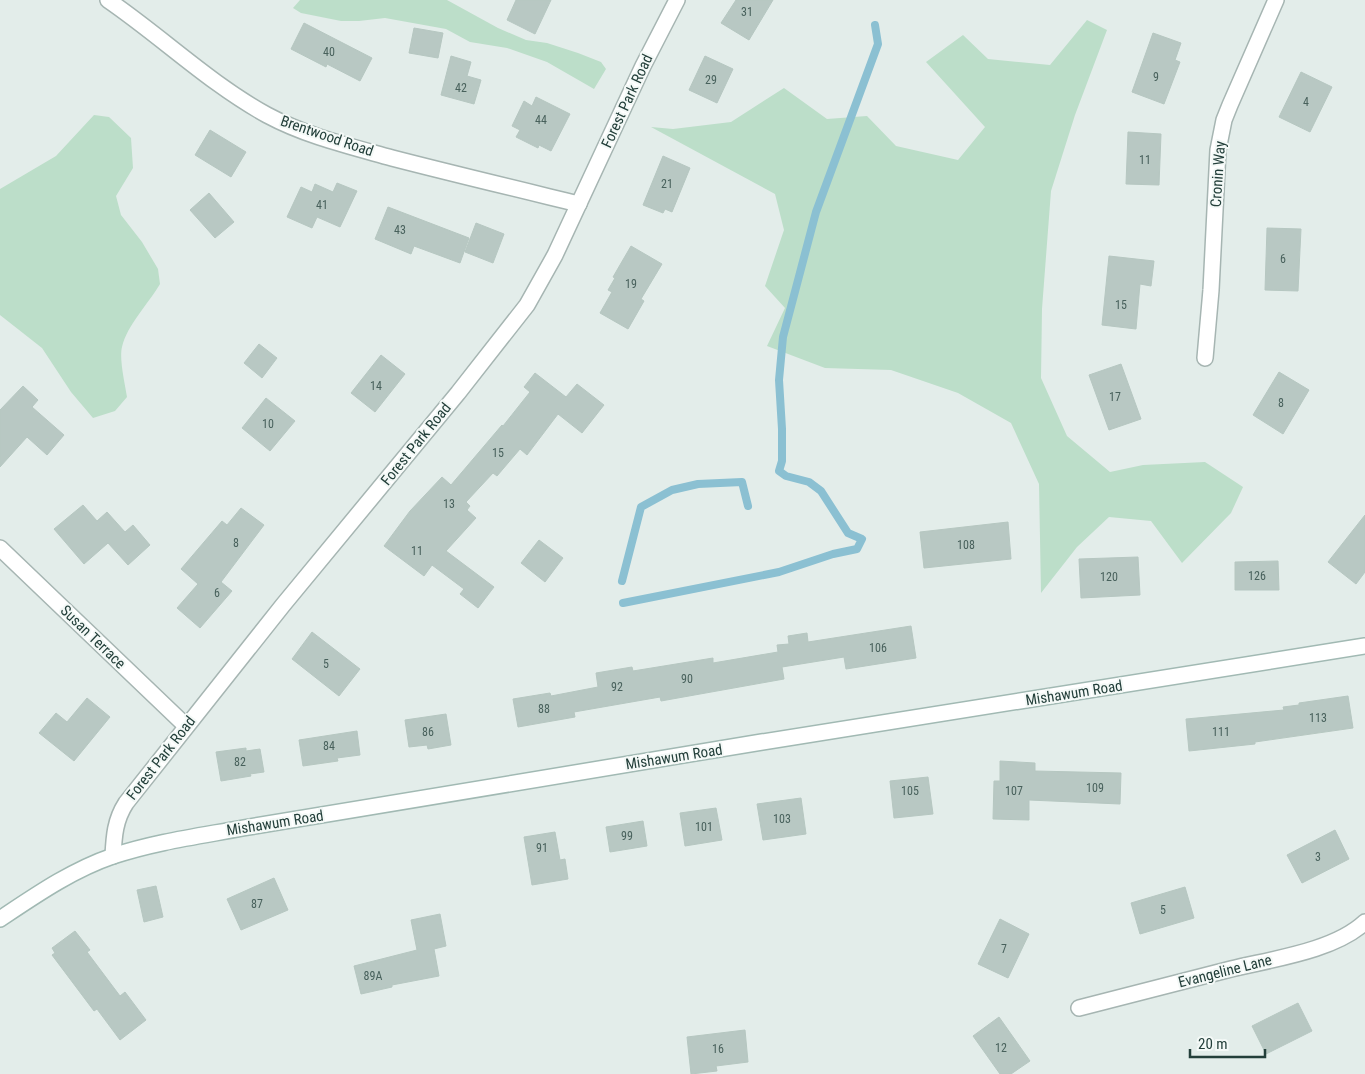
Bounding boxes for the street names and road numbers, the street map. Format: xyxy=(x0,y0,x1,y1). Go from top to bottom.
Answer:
street label: Forest Park Road xyxy=(597,51,657,151)
street label: Brentwood Road xyxy=(278,112,376,160)
street label: Cronin Way xyxy=(1207,140,1229,208)
street label: Forest Park Road xyxy=(377,399,455,489)
street label: Susan Terrace xyxy=(57,601,129,673)
street label: Mishawum Road xyxy=(1024,676,1124,710)
street label: Forest Park Road xyxy=(123,713,199,803)
street label: Mishawum Road xyxy=(624,740,724,774)
street label: Mishawum Road xyxy=(225,806,325,840)
street label: Evangeline Lane xyxy=(1176,951,1274,991)

